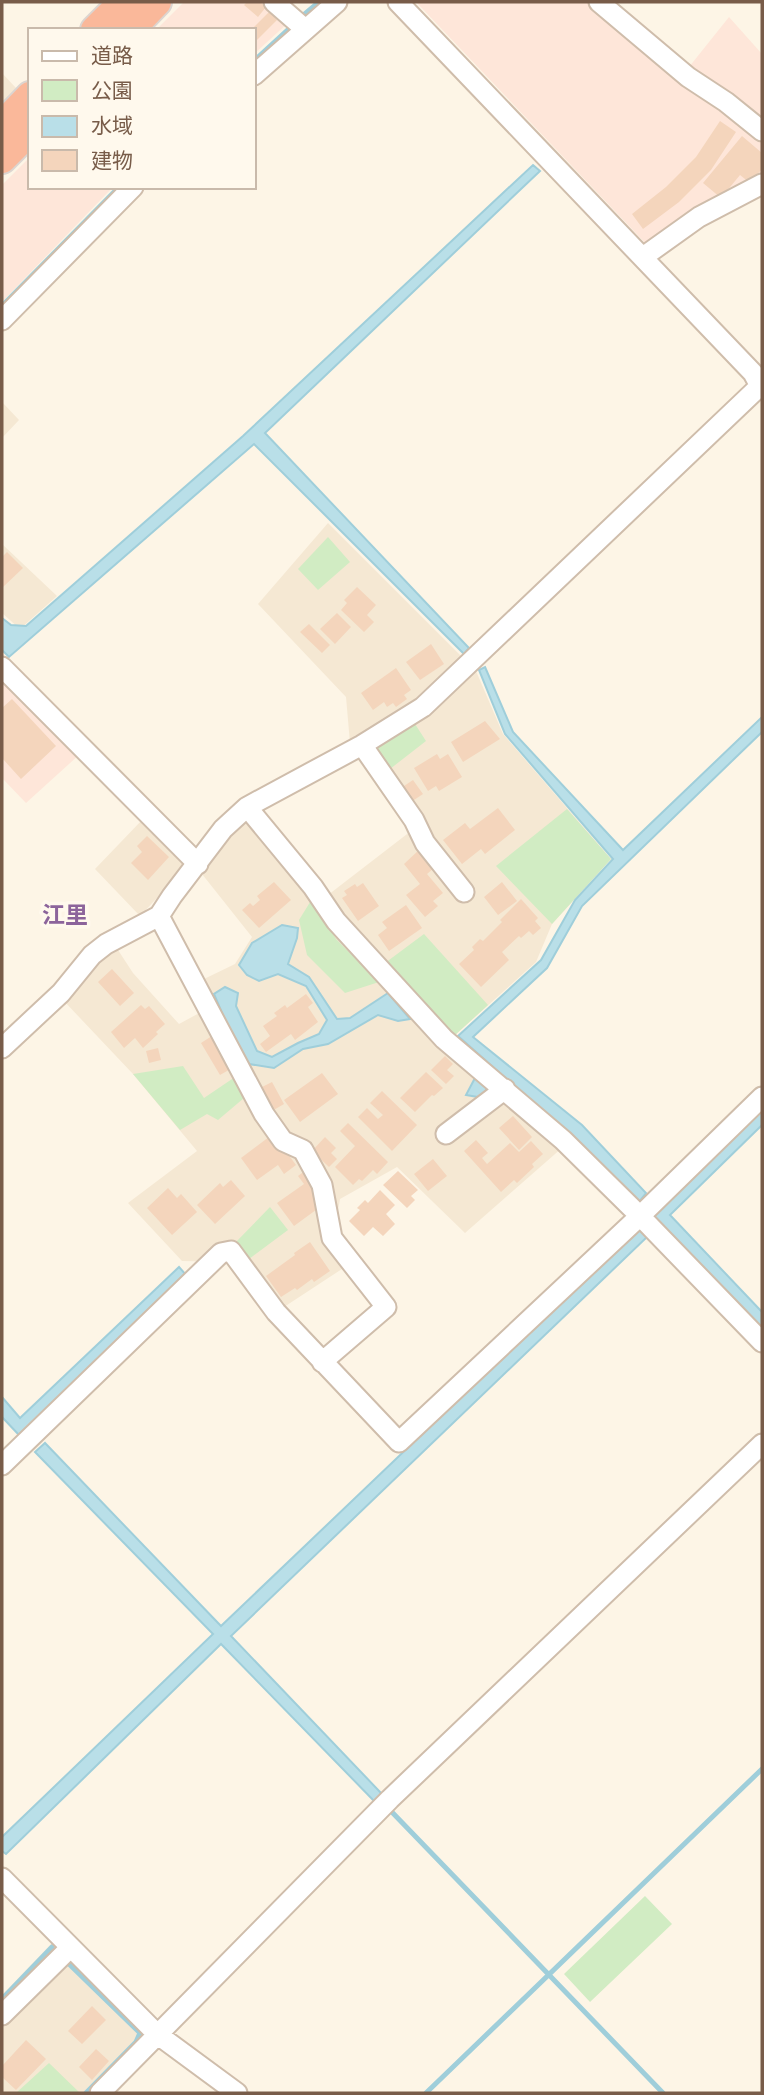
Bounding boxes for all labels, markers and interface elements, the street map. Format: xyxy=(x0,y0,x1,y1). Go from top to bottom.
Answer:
legend xyxy=(28,28,256,189)
text: 道路 xyxy=(91,43,133,67)
text: 公園 xyxy=(91,78,133,102)
text: 水域 xyxy=(91,113,133,137)
text: 建物 xyxy=(91,148,133,172)
district label: 江里 xyxy=(42,902,88,927)

